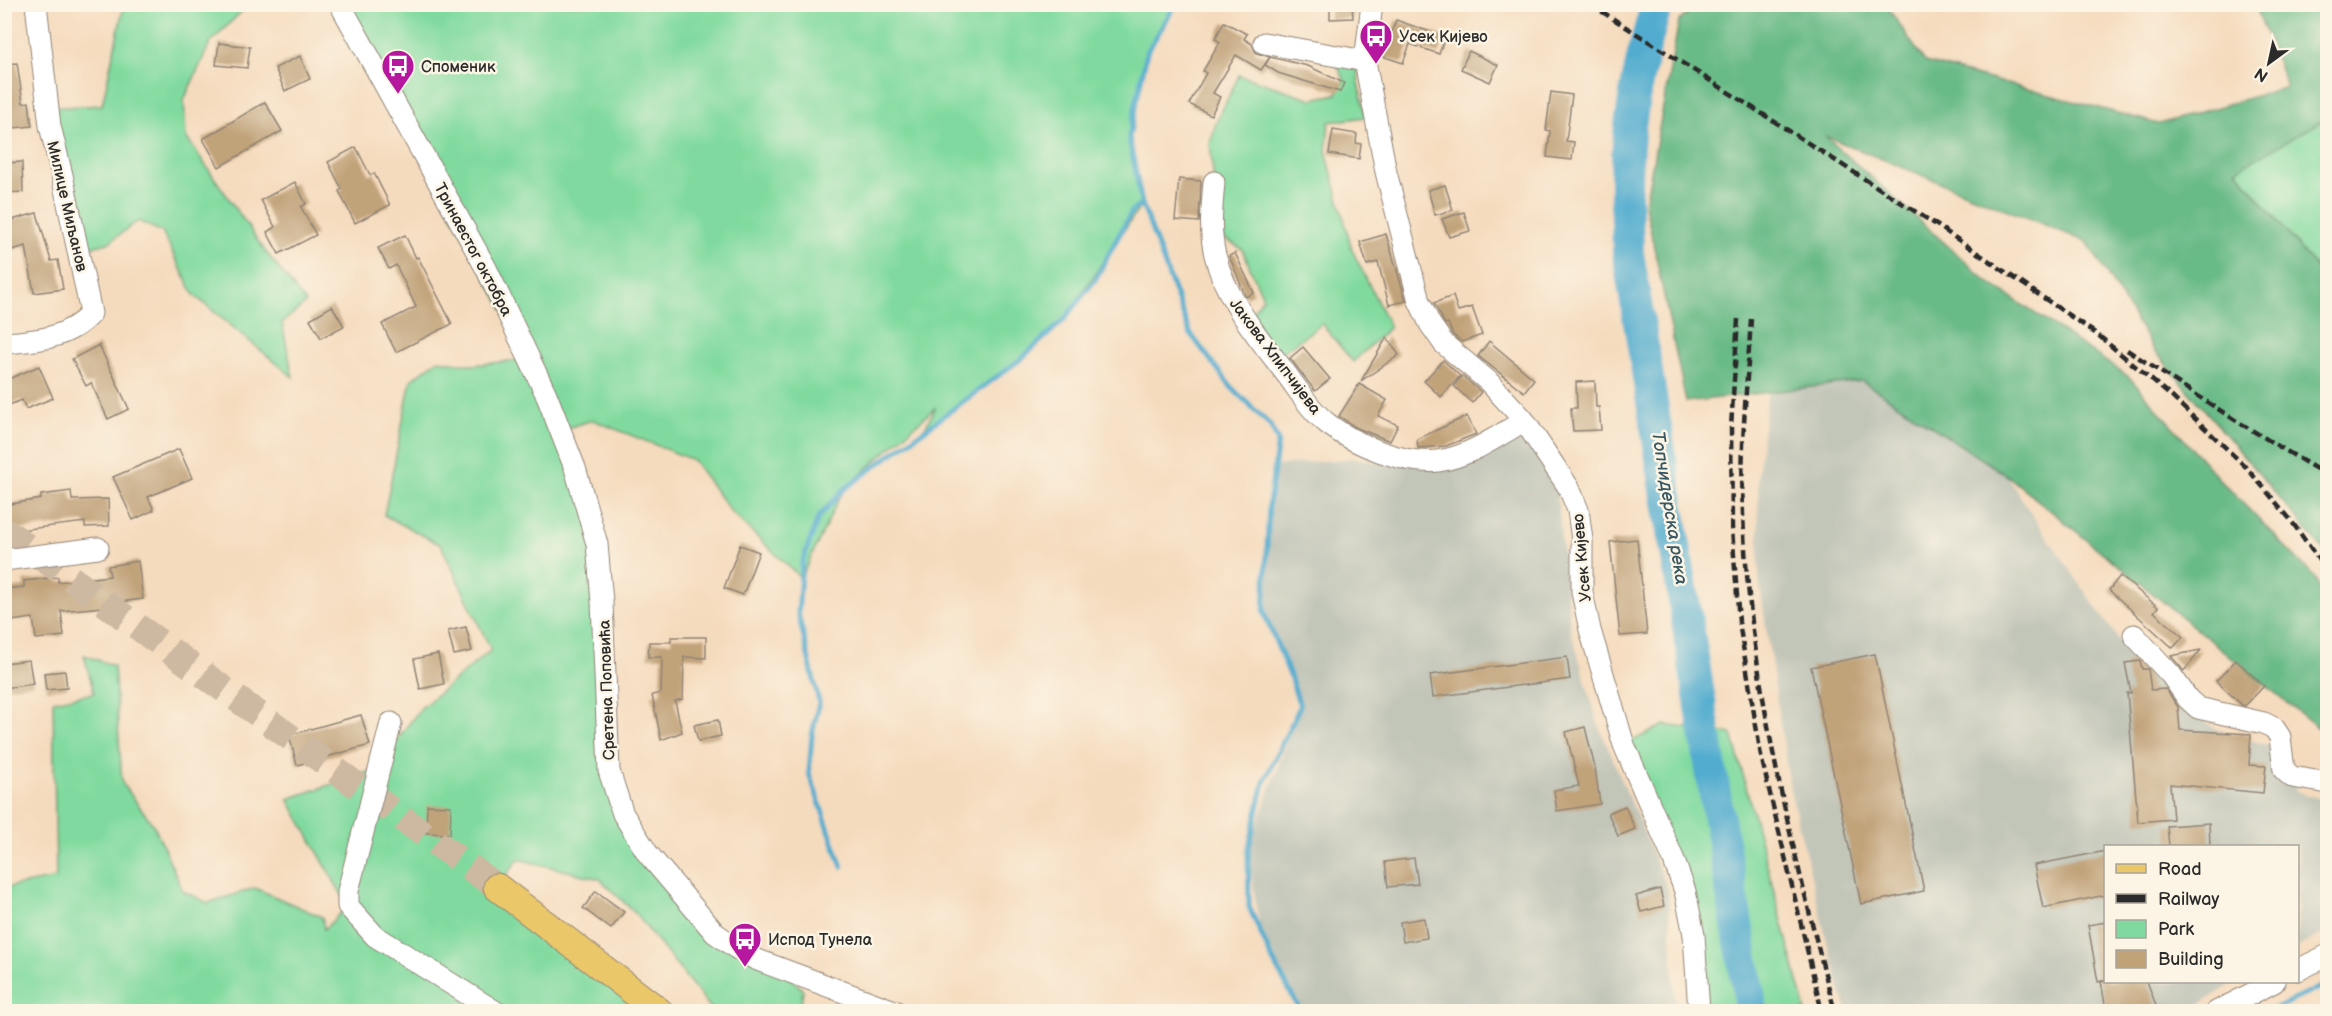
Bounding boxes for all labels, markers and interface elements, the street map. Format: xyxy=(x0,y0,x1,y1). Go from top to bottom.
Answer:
bus stop icon: Усек Кијево xyxy=(1358,18,1394,65)
place label: Усек Кијево xyxy=(1399,28,1488,47)
north arrow xyxy=(2239,33,2299,93)
bus stop icon: Споменик xyxy=(380,48,416,95)
place label: Споменик xyxy=(421,58,496,77)
text: N xyxy=(2251,63,2272,86)
street label: Милице Миљанов xyxy=(42,139,91,274)
street label: Тринаестог октобра xyxy=(430,180,516,320)
street label: Јакова Хлипчијева xyxy=(1225,295,1325,419)
water label: Топчидерска река xyxy=(1647,430,1692,586)
street label: Усек Кијево xyxy=(1569,513,1596,603)
street label: Сретена Поповића xyxy=(596,619,619,761)
legend xyxy=(2104,845,2299,983)
text: Road xyxy=(2158,859,2202,880)
text: Railway xyxy=(2158,889,2220,910)
text: Park xyxy=(2158,919,2194,940)
bus stop icon: Испод Тунела xyxy=(727,921,763,968)
place label: Испод Тунела xyxy=(768,931,873,950)
text: Building xyxy=(2158,949,2224,970)

